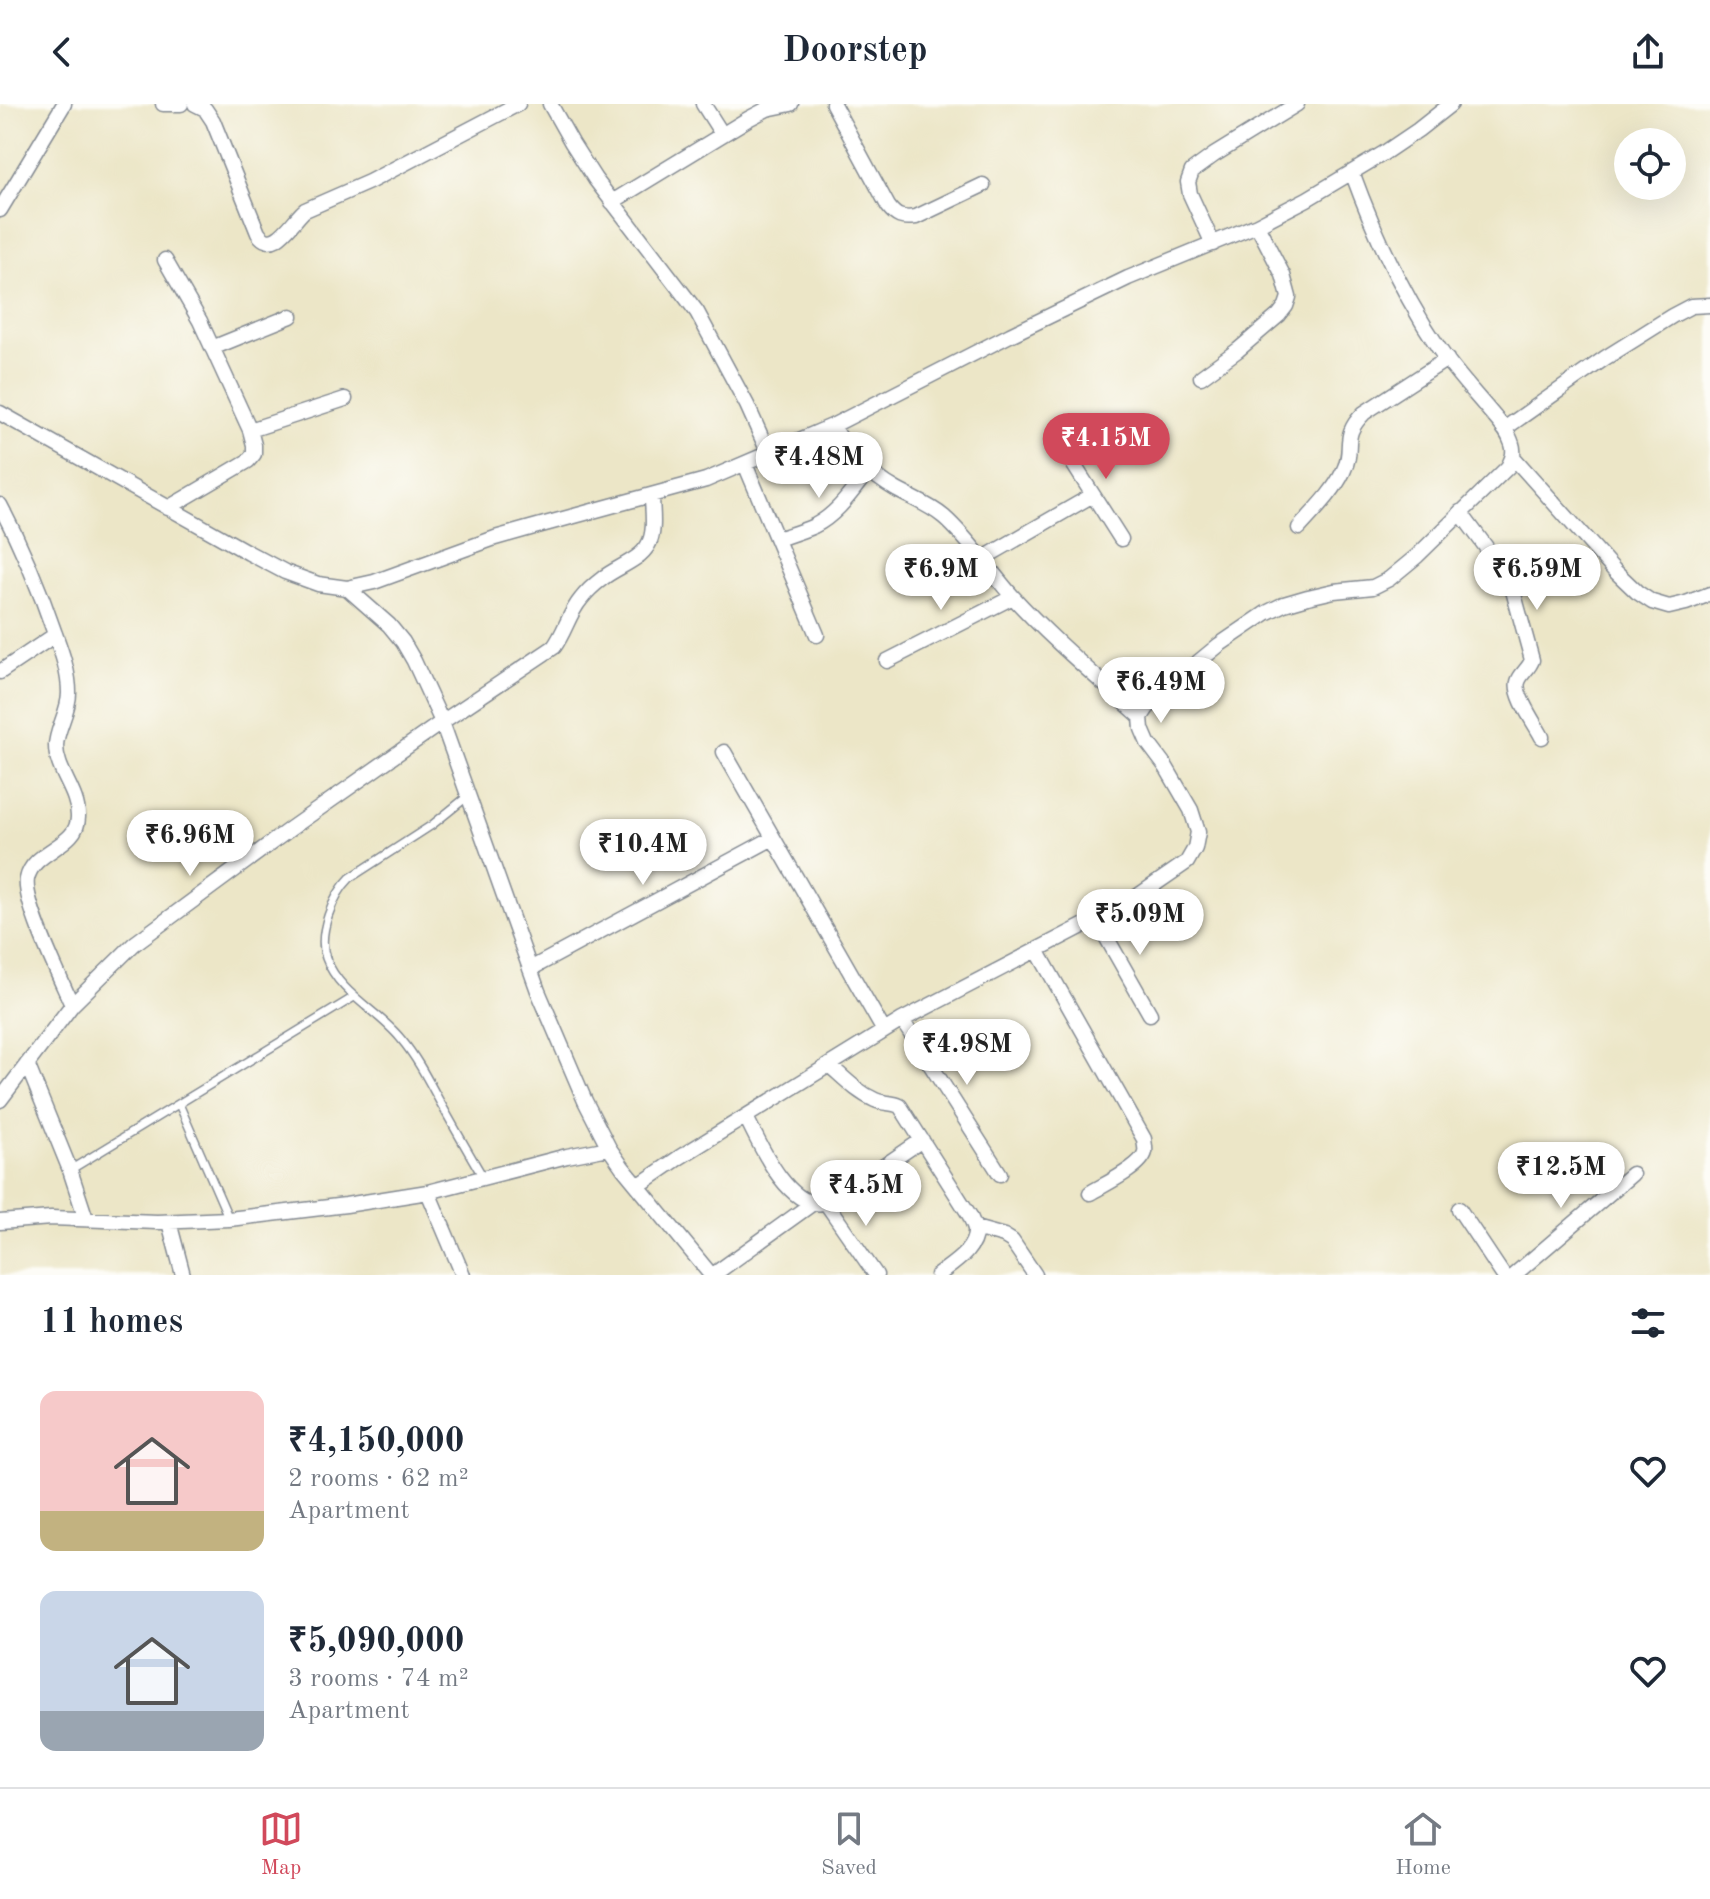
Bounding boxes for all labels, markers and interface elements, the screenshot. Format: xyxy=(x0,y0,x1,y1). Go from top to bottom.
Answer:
icon: back xyxy=(40,30,84,74)
icon: share xyxy=(1626,30,1670,74)
text: Doorstep xyxy=(782,34,928,70)
map controls xyxy=(1614,128,1686,200)
button: locate xyxy=(1614,128,1686,200)
pin: ₹4.15M xyxy=(1041,413,1171,481)
text: ₹4.15M xyxy=(1061,426,1151,452)
pin: ₹4.48M xyxy=(754,432,884,500)
text: ₹4.48M xyxy=(774,445,864,471)
pin: ₹6.9M xyxy=(885,544,997,612)
pin: ₹6.59M xyxy=(1472,544,1602,612)
text: ₹6.9M xyxy=(903,557,979,583)
text: ₹6.59M xyxy=(1492,557,1582,583)
pin: ₹6.49M xyxy=(1096,657,1226,725)
text: ₹6.49M xyxy=(1116,670,1206,696)
pin: ₹6.96M xyxy=(125,810,255,878)
pin: ₹10.4M xyxy=(578,819,708,887)
text: ₹6.96M xyxy=(145,823,235,849)
text: ₹10.4M xyxy=(598,832,688,858)
pin: ₹5.09M xyxy=(1075,889,1205,957)
text: ₹5.09M xyxy=(1095,902,1185,928)
pin: ₹4.98M xyxy=(902,1019,1032,1087)
text: ₹4.98M xyxy=(922,1032,1012,1058)
pin: ₹12.5M xyxy=(1496,1142,1626,1210)
text: ₹12.5M xyxy=(1516,1155,1606,1181)
pin: ₹4.5M xyxy=(810,1160,922,1228)
text: ₹4.5M xyxy=(828,1173,904,1199)
icon: filters xyxy=(1626,1301,1670,1345)
text: 11 homes xyxy=(40,1306,183,1340)
icon: home xyxy=(104,1423,200,1519)
text: ₹4,150,000 xyxy=(288,1425,465,1459)
icon: heart xyxy=(1626,1449,1670,1493)
text: 2 rooms · 62 m² xyxy=(288,1466,469,1492)
text: Apartment xyxy=(288,1498,410,1524)
icon: home xyxy=(104,1623,200,1719)
text: ₹5,090,000 xyxy=(288,1625,465,1659)
icon: heart xyxy=(1626,1649,1670,1693)
text: 3 rooms · 74 m² xyxy=(288,1666,469,1692)
text: Apartment xyxy=(288,1698,410,1724)
tab: Map xyxy=(259,1807,303,1882)
tab: Saved xyxy=(821,1807,877,1882)
tab: Home xyxy=(1395,1807,1451,1882)

